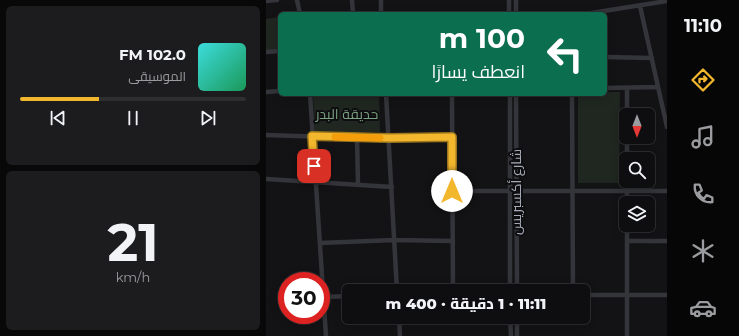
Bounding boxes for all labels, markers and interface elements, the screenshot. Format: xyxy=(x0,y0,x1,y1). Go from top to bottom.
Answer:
text: 11:10 xyxy=(684,15,722,37)
text: 100 m xyxy=(439,21,525,55)
icon: left xyxy=(539,28,591,80)
text: 102.0 FM xyxy=(119,45,186,64)
text: انعطف يسارًا xyxy=(432,61,525,83)
icon: directions xyxy=(689,66,717,94)
text: الموسيقى xyxy=(128,68,186,84)
park label: حديقة البدر xyxy=(315,105,378,123)
icon: previous xyxy=(47,107,69,129)
icon: pause xyxy=(122,107,144,129)
icon: next xyxy=(197,107,219,129)
north arrow xyxy=(619,108,655,144)
map controls xyxy=(619,108,655,232)
icon: music xyxy=(689,123,717,151)
pin xyxy=(297,149,331,183)
street label: شارع أكسبريس xyxy=(507,149,525,235)
button: search xyxy=(619,152,655,188)
icon: arrive xyxy=(303,155,325,177)
position arrow xyxy=(431,170,473,212)
icon: phone xyxy=(689,180,717,208)
button: layers xyxy=(619,196,655,232)
text: 21 xyxy=(107,211,159,274)
icon: climate xyxy=(689,237,717,265)
text: km/h xyxy=(116,269,150,285)
speed limit sign: 30 xyxy=(278,272,330,324)
text: 11:11 · 1 دقيقة · 400 m xyxy=(386,294,546,313)
icon: car xyxy=(689,294,717,322)

